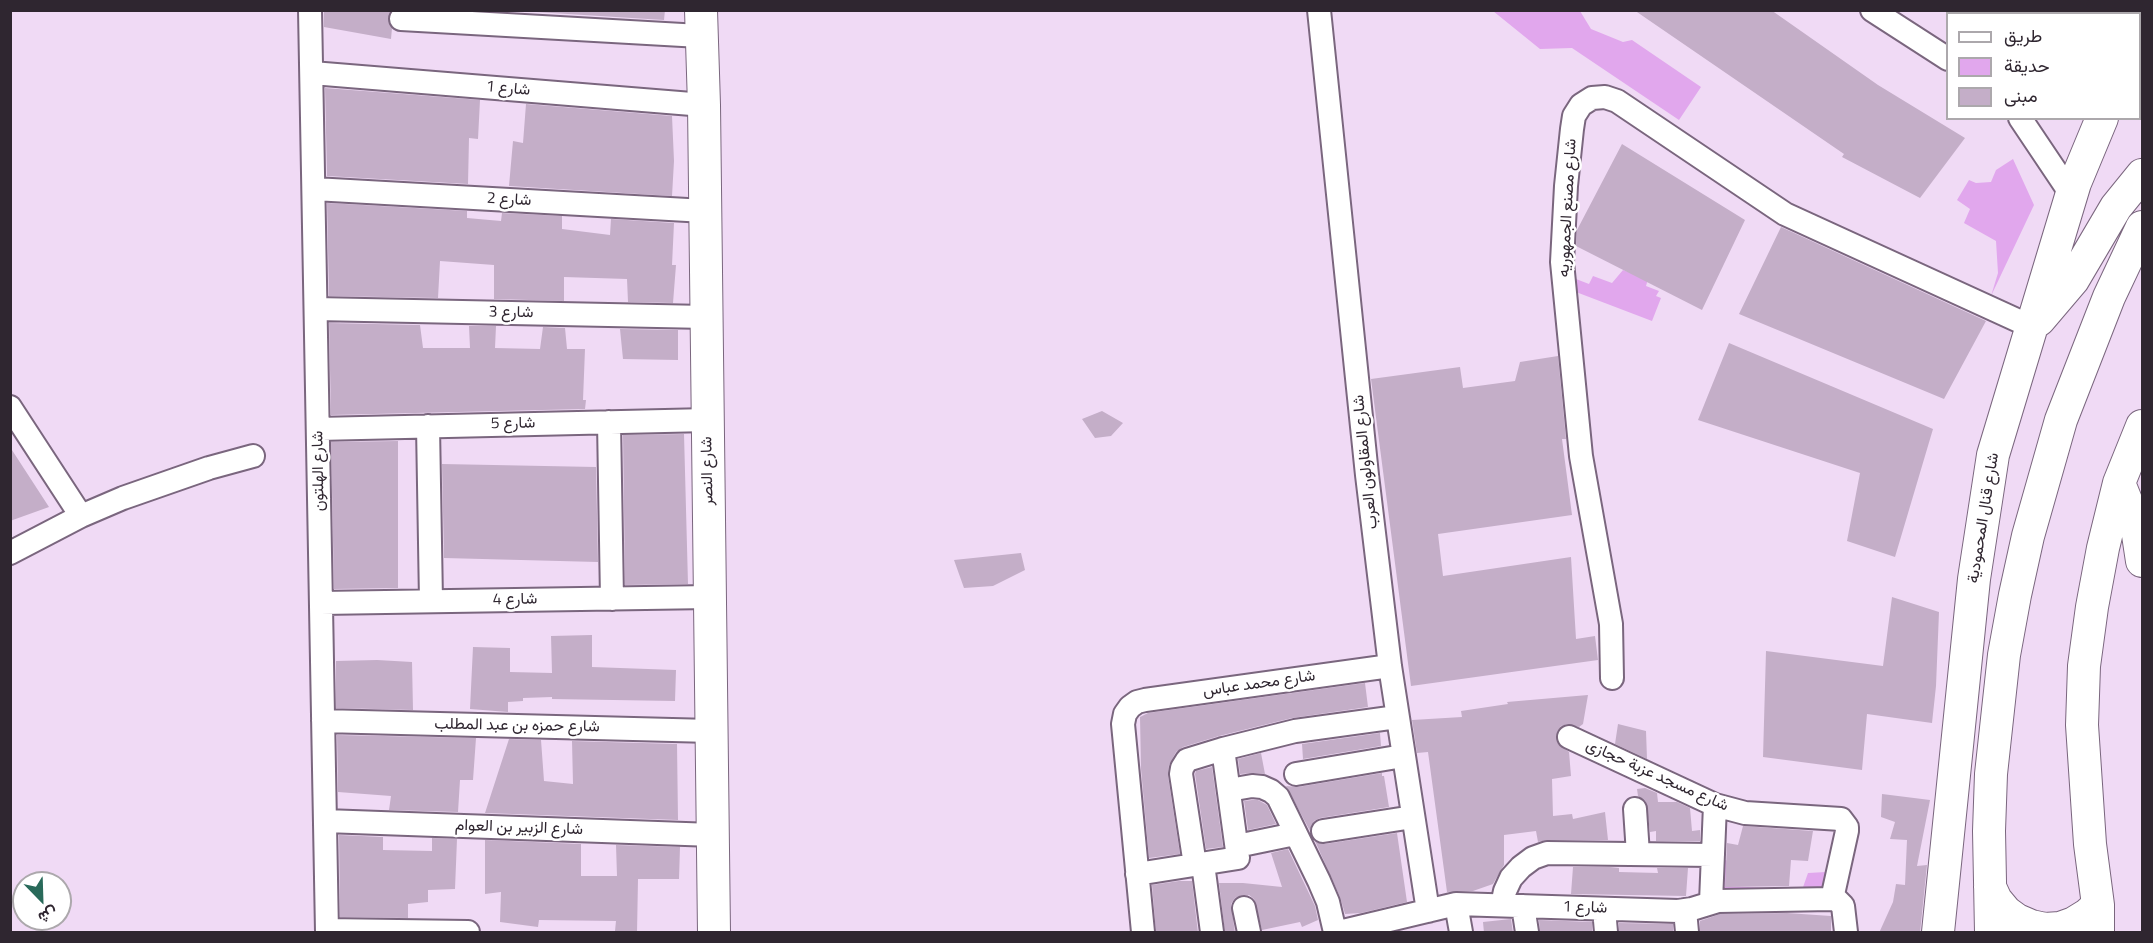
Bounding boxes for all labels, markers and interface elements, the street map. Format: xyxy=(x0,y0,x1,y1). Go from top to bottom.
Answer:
legend xyxy=(1946,12,2141,120)
text: طريق xyxy=(2004,22,2042,49)
text: حديقة xyxy=(2004,52,2050,79)
street label: شارع 1 xyxy=(485,77,531,101)
text: مبنى xyxy=(2004,82,2038,109)
street label: شارع مصنع الجمهوريه xyxy=(1555,138,1581,278)
street label: شارع 2 xyxy=(486,189,532,211)
street label: شارع 3 xyxy=(489,303,533,323)
street label: شارع المقاولون العرب xyxy=(1349,394,1383,530)
street label: شارع 5 xyxy=(491,414,535,434)
street label: شارع الهلتون xyxy=(309,430,329,512)
street label: شارع النصر xyxy=(698,436,718,506)
street label: شارع قنال المحمودية xyxy=(1964,451,2004,585)
street label: شارع 4 xyxy=(493,590,537,610)
street label: شارع محمد عباس xyxy=(1202,667,1316,701)
street label: شارع حمزه بن عبد المطلب xyxy=(434,715,600,737)
street label: شارع مسجد عزبة حجازى xyxy=(1583,736,1731,816)
street label: شارع الزبير بن العوام xyxy=(455,816,583,840)
north arrow xyxy=(12,871,72,931)
street label: شارع 1 xyxy=(1562,898,1608,918)
text: ش xyxy=(35,901,62,931)

